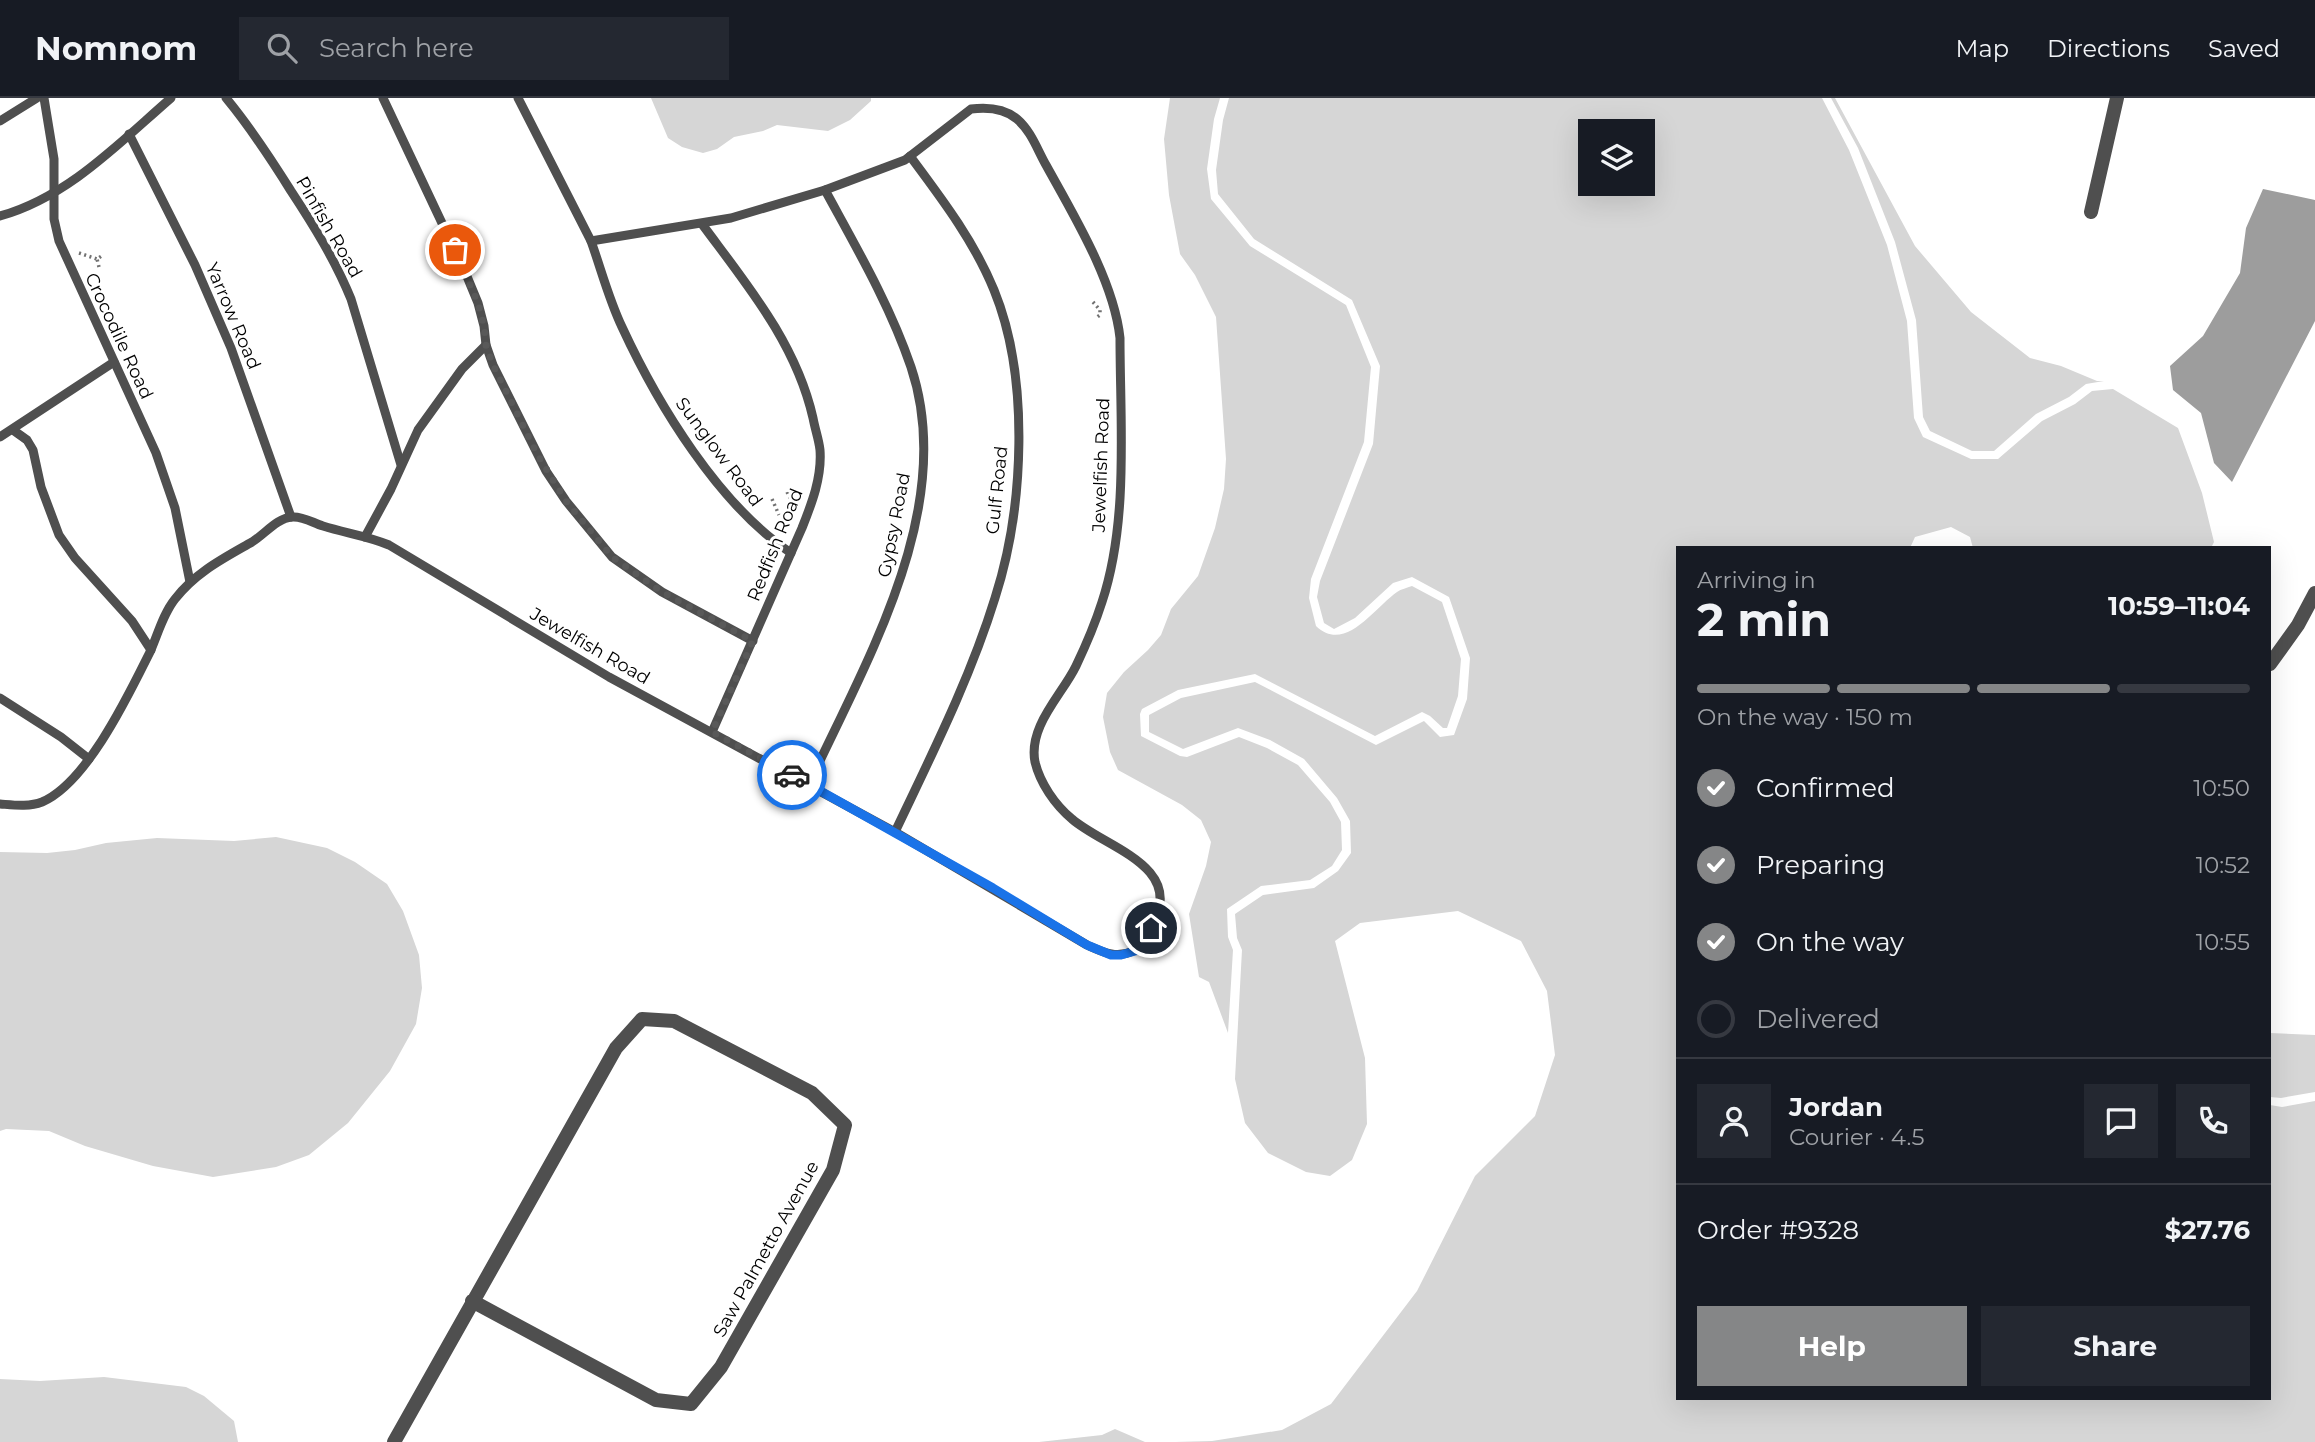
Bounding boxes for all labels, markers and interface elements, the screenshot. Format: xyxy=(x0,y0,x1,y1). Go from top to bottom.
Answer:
search box xyxy=(239,17,729,80)
text: Nomnom xyxy=(35,28,197,68)
icon: search xyxy=(263,29,301,67)
text: Search here xyxy=(319,32,474,64)
text: Map xyxy=(1956,34,2009,63)
text: Directions xyxy=(2047,34,2170,63)
text: Saved xyxy=(2208,34,2280,63)
map controls xyxy=(1578,119,1655,196)
button: layers xyxy=(1578,119,1655,196)
street label: Pinfish Road xyxy=(291,172,367,282)
pin xyxy=(425,220,485,280)
icon: bag xyxy=(436,231,474,269)
street label: Yarrow Road xyxy=(201,259,265,373)
street label: Crocodile Road xyxy=(80,269,158,403)
street label: Sunglow Road xyxy=(671,393,767,511)
street label: Jewelfish Road xyxy=(1088,397,1114,534)
street label: Gulf Road xyxy=(981,445,1013,535)
street label: Gypsy Road xyxy=(873,471,915,579)
street label: Redfish Road xyxy=(742,485,808,605)
text: Arriving in xyxy=(1697,566,1816,594)
text: 10:59–11:04 xyxy=(2108,590,2250,622)
text: 2 min xyxy=(1697,591,1831,648)
street label: Jewelfish Road xyxy=(525,602,654,689)
text: On the way · 150 m xyxy=(1697,703,1913,731)
courier xyxy=(757,740,827,810)
icon: car xyxy=(773,756,811,794)
icon: check xyxy=(1697,769,1735,807)
text: Confirmed xyxy=(1756,772,1895,804)
text: 10:50 xyxy=(2193,774,2250,802)
icon: check xyxy=(1697,846,1735,884)
text: Preparing xyxy=(1756,849,1885,881)
text: 10:52 xyxy=(2196,851,2250,879)
pin xyxy=(1121,898,1181,958)
icon: home xyxy=(1132,909,1170,947)
icon: check xyxy=(1697,923,1735,961)
text: On the way xyxy=(1756,926,1904,958)
text: 10:55 xyxy=(2196,928,2250,956)
text: Delivered xyxy=(1756,1003,1880,1035)
button: person xyxy=(1697,1084,1771,1158)
button: chat xyxy=(2084,1084,2158,1158)
button: phone xyxy=(2176,1084,2250,1158)
text: Jordan xyxy=(1789,1091,1883,1123)
text: Courier · 4.5 xyxy=(1789,1123,1924,1151)
street label: Saw Palmetto Avenue xyxy=(708,1157,824,1341)
text: Order #9328 xyxy=(1697,1214,1859,1246)
text: $27.76 xyxy=(2165,1214,2250,1246)
button: Help xyxy=(1697,1306,1967,1386)
button: Share xyxy=(1981,1306,2250,1386)

